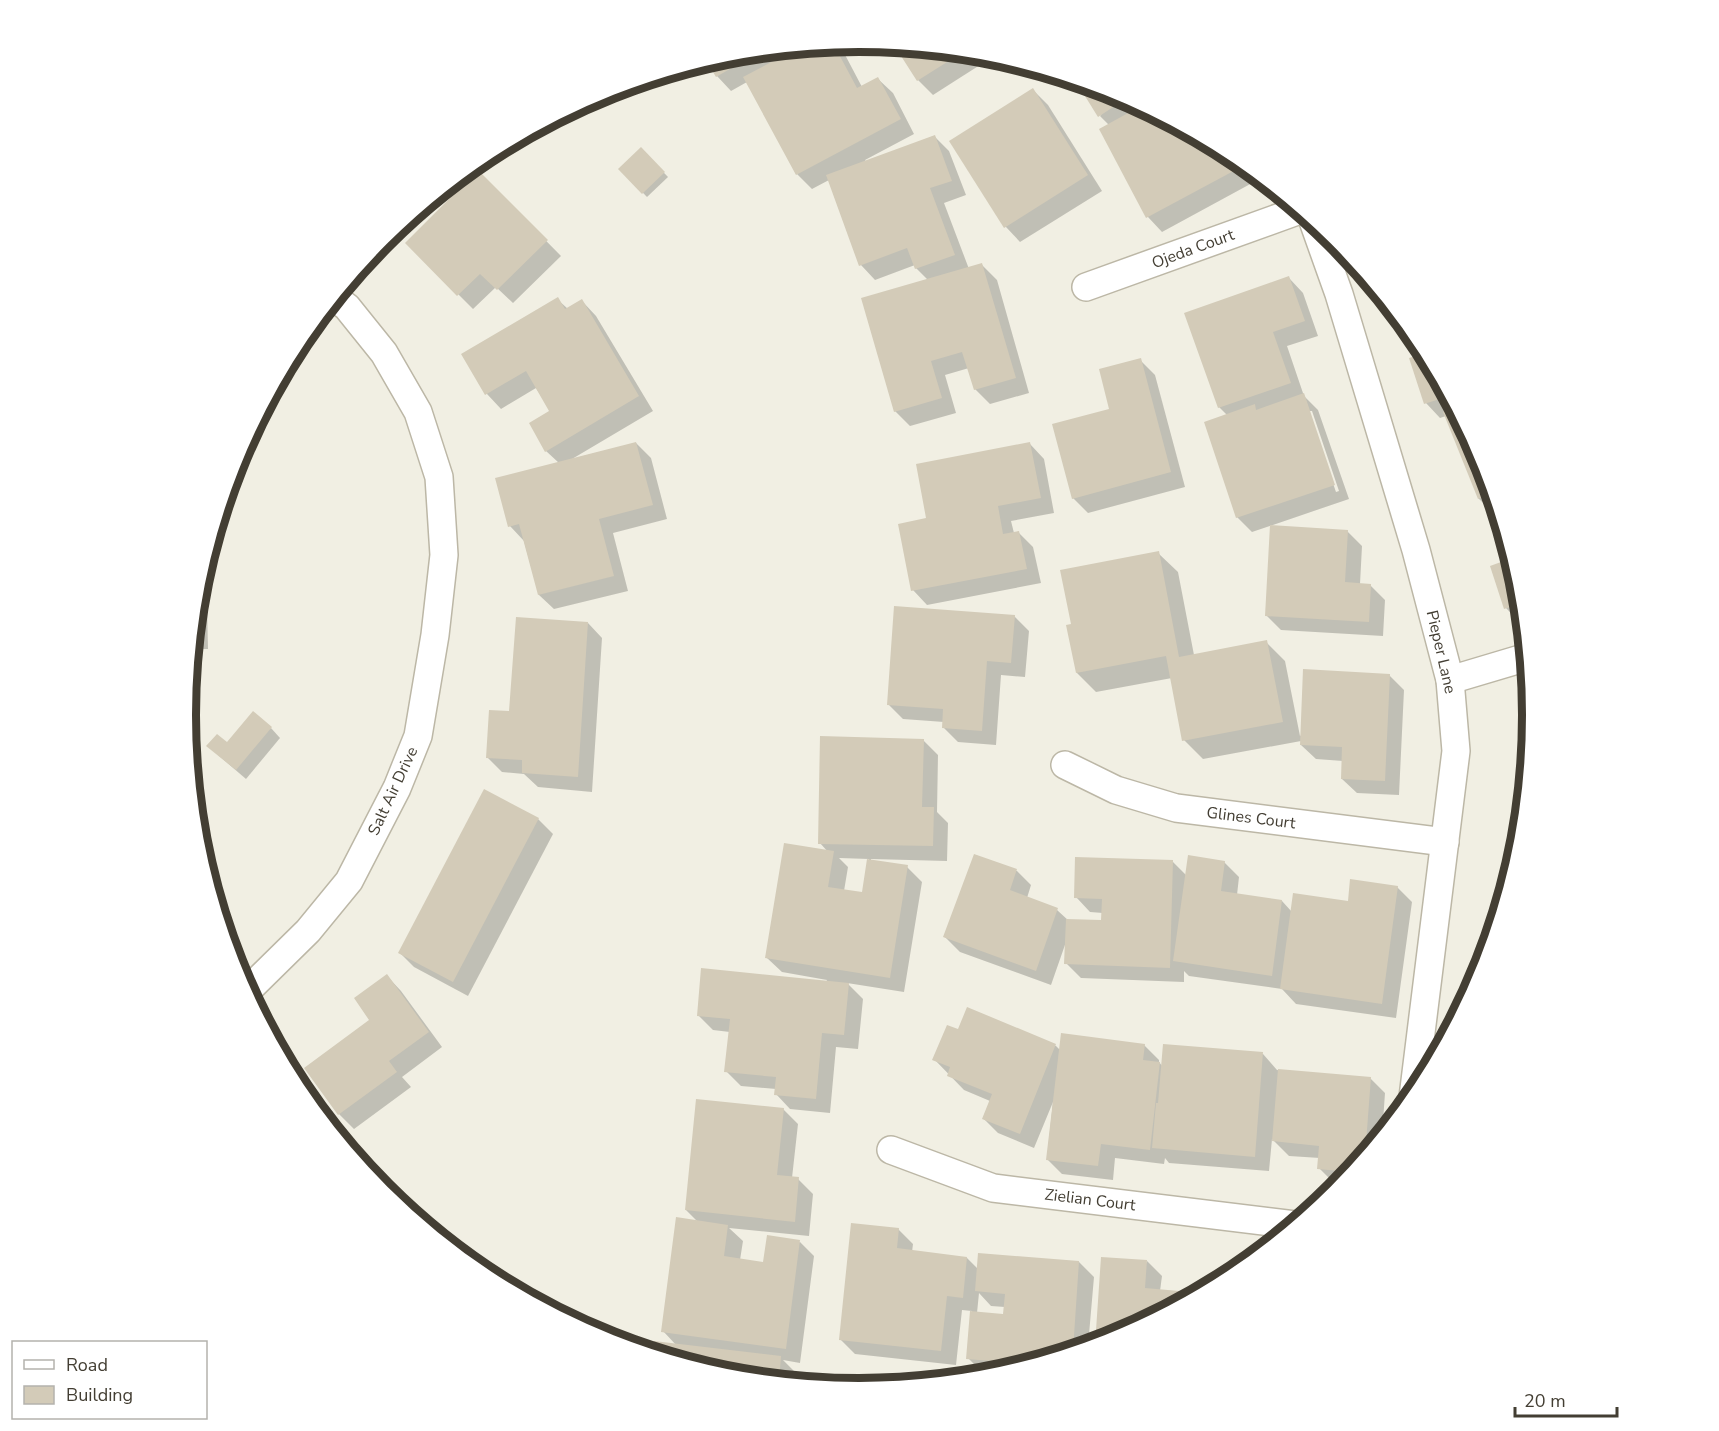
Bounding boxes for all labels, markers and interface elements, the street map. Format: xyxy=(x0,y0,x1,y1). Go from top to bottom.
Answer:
street label: Ojeda Court xyxy=(1149,224,1238,274)
street label: Pieper Lane xyxy=(1421,608,1461,696)
street label: Salt Air Drive xyxy=(363,743,423,839)
street label: Glines Court xyxy=(1205,802,1297,834)
street label: Zielian Court xyxy=(1043,1183,1137,1217)
legend xyxy=(12,1341,207,1419)
text: Road xyxy=(66,1353,108,1377)
scale bar xyxy=(1515,1380,1617,1418)
text: Building xyxy=(66,1383,133,1407)
text: 20 m xyxy=(1524,1389,1566,1413)

